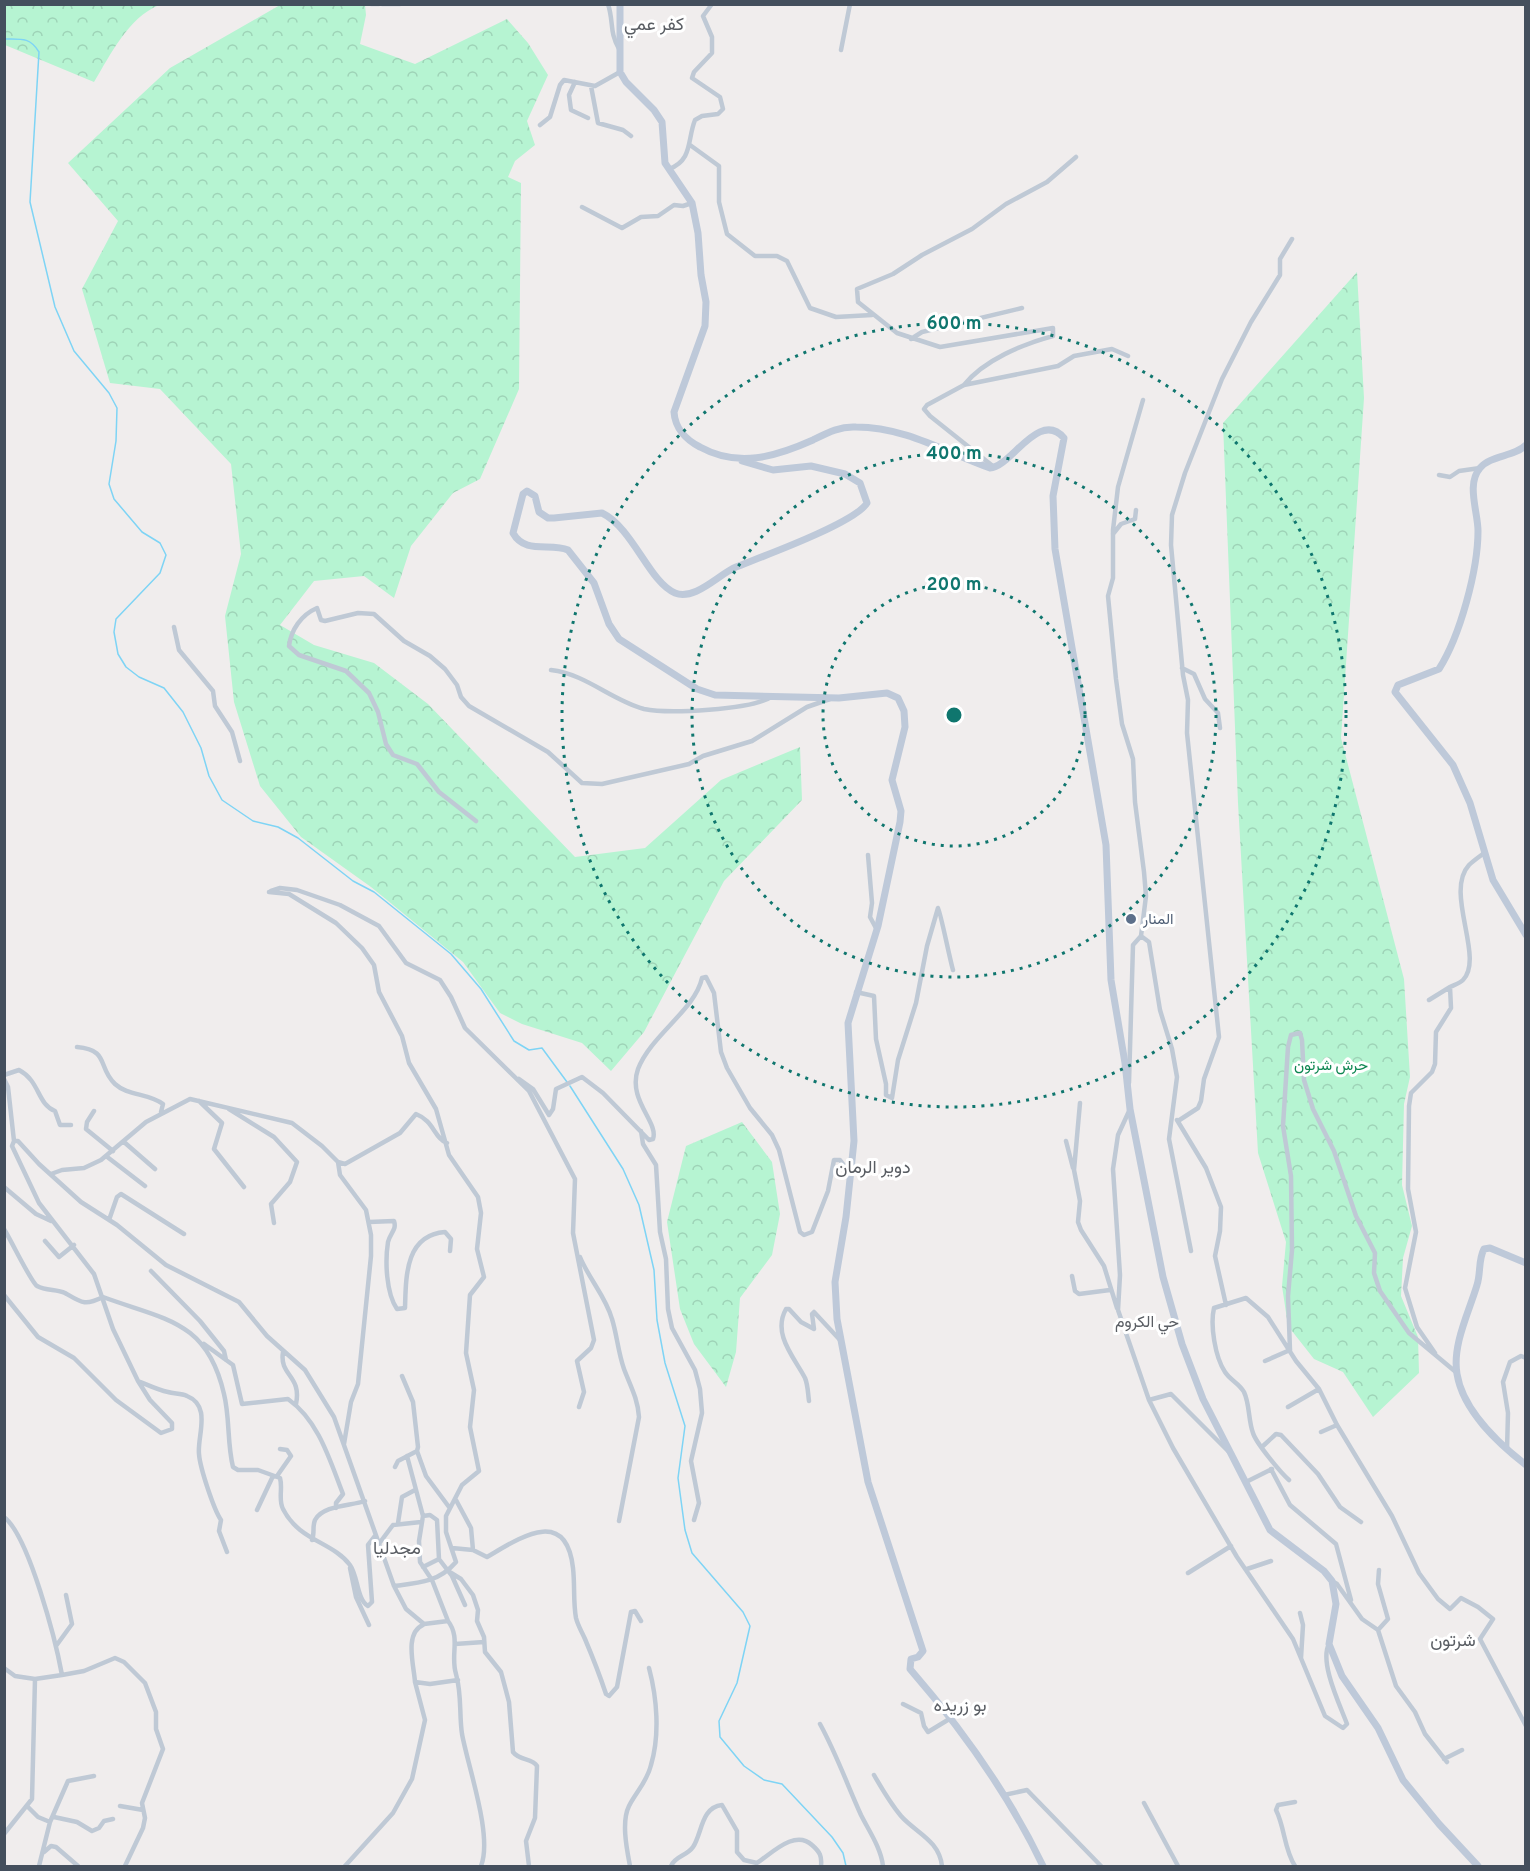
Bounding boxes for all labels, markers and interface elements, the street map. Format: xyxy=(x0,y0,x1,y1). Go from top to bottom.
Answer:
district label: كفر عمي xyxy=(624,14,684,39)
text: 600 m xyxy=(926,313,982,336)
text: 400 m xyxy=(926,443,982,466)
text: 200 m xyxy=(926,574,982,597)
centre of rings xyxy=(944,705,964,725)
place label: المنار xyxy=(1142,911,1174,930)
marker: المنار xyxy=(1124,912,1138,926)
park label: حرش شرتون xyxy=(1294,1057,1368,1076)
district label: دوير الرمان xyxy=(835,1157,911,1180)
district label: حي الكروم xyxy=(1115,1313,1179,1335)
district label: مجدليا xyxy=(373,1538,421,1561)
district label: شرتون xyxy=(1430,1630,1476,1653)
district label: بو زريده xyxy=(933,1695,987,1718)

